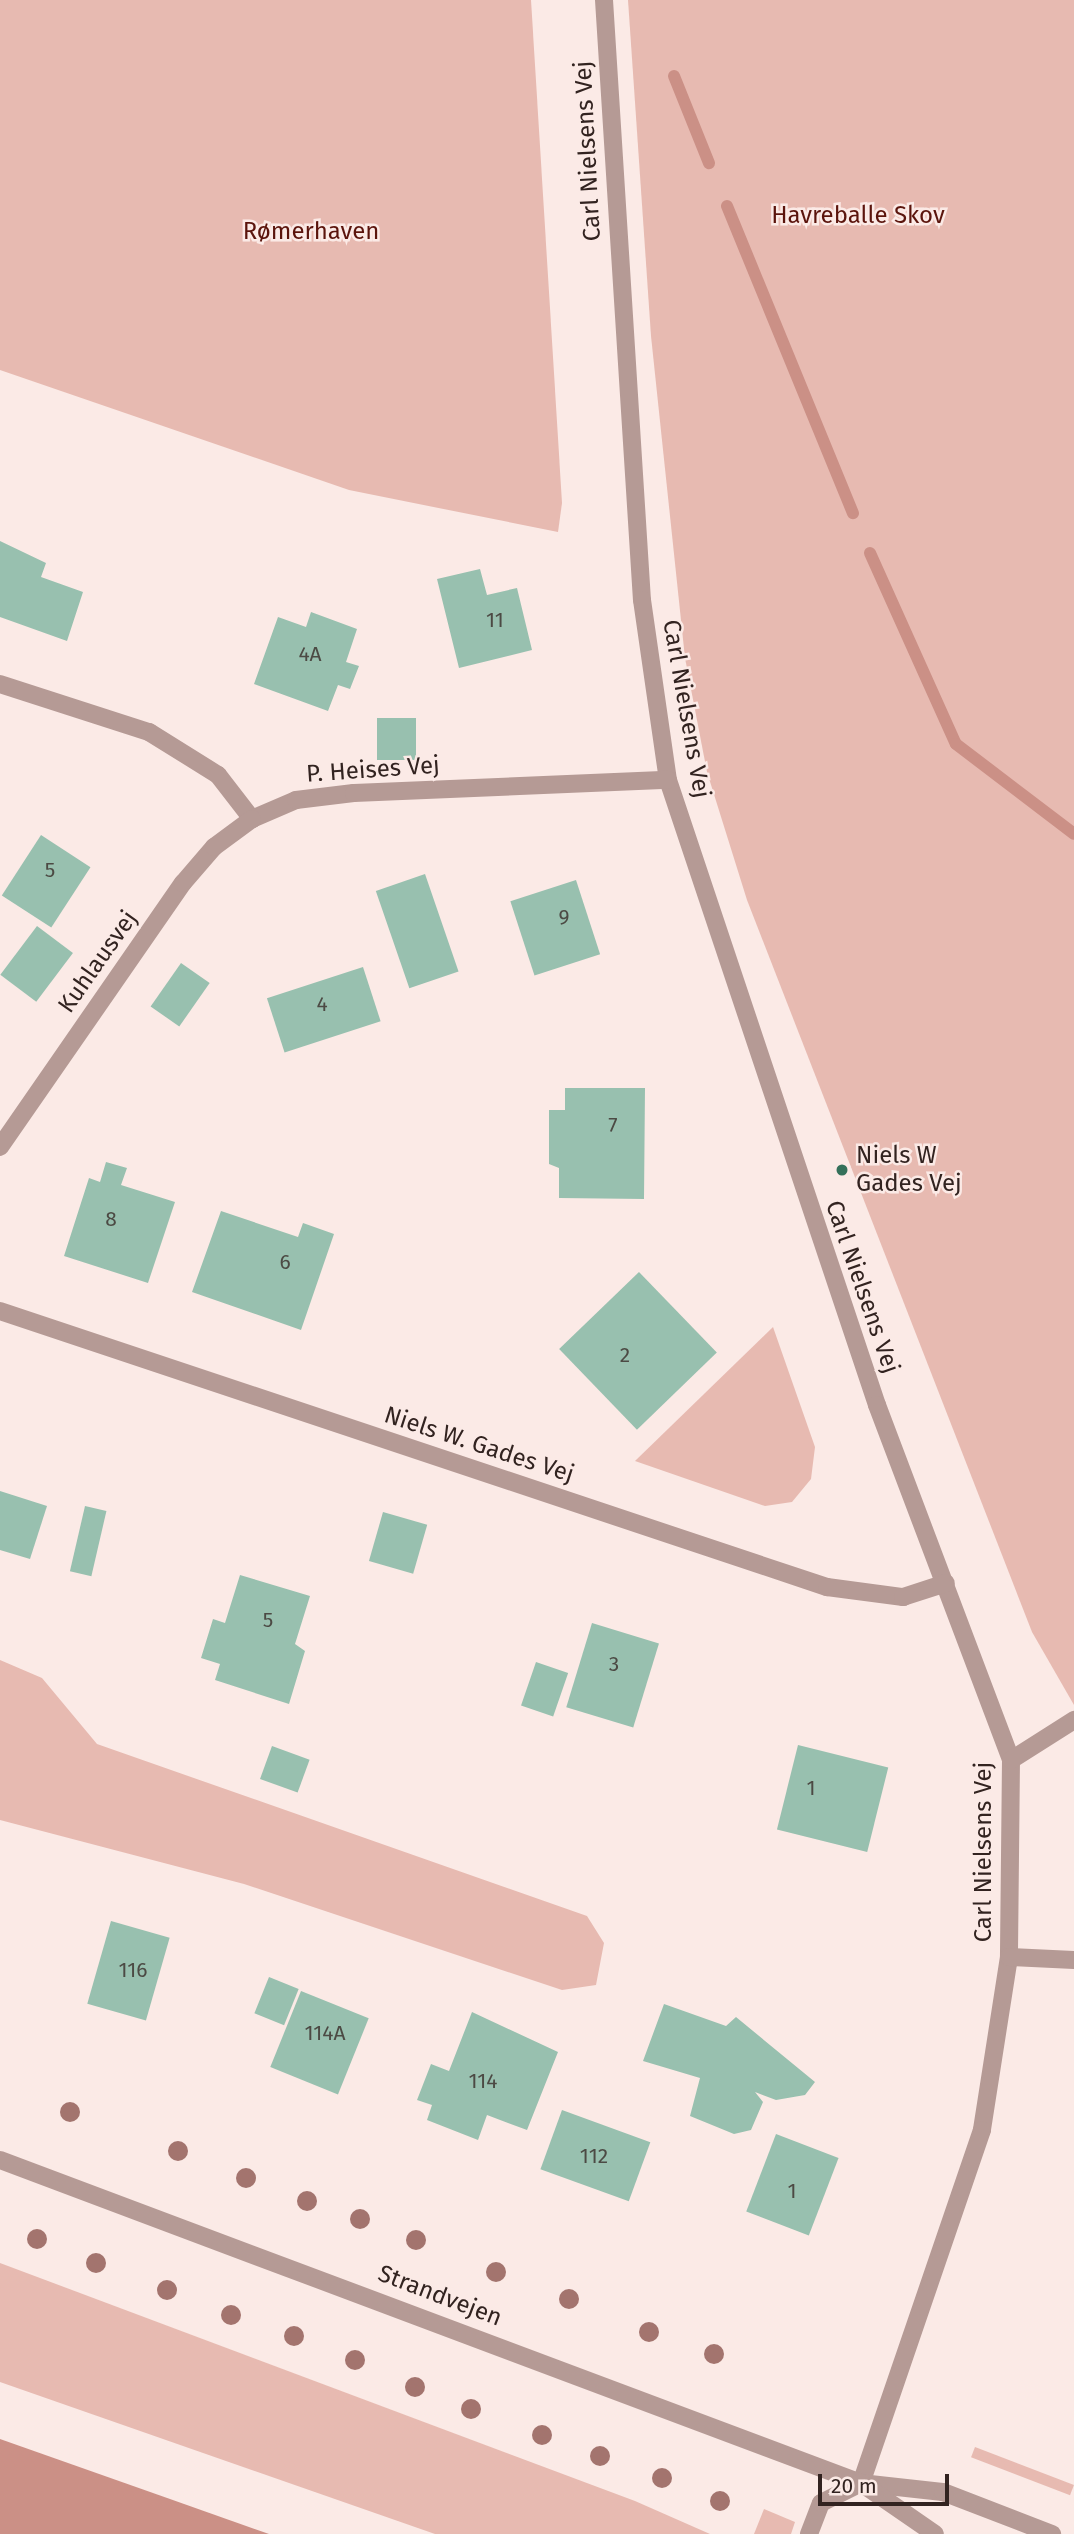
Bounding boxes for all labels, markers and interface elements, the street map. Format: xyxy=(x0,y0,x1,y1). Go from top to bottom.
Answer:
street label: Carl Nielsens Vej xyxy=(569,60,607,242)
park label: Havreballe Skov xyxy=(771,202,945,230)
park label: Rømerhaven xyxy=(243,218,379,246)
house number: 11 xyxy=(486,607,504,633)
street label: Carl Nielsens Vej xyxy=(656,618,716,800)
house number: 4A xyxy=(298,641,322,667)
street label: P. Heises Vej xyxy=(305,751,441,789)
house number: 5 xyxy=(45,857,55,883)
house number: 9 xyxy=(558,904,570,930)
street label: Kuhlausvej xyxy=(52,905,144,1019)
house number: 4 xyxy=(316,991,328,1017)
house number: 7 xyxy=(608,1112,618,1138)
place label: Niels W Gades Vej xyxy=(856,1142,962,1198)
marker: Niels W Gades Vej xyxy=(834,1162,850,1178)
street label: Carl Nielsens Vej xyxy=(819,1197,905,1377)
house number: 8 xyxy=(105,1206,117,1232)
house number: 6 xyxy=(279,1249,291,1275)
house number: 2 xyxy=(620,1342,630,1368)
street label: Niels W. Gades Vej xyxy=(380,1401,578,1489)
house number: 5 xyxy=(263,1607,273,1633)
house number: 3 xyxy=(609,1651,619,1677)
street label: Carl Nielsens Vej xyxy=(970,1762,998,1942)
house number: 1 xyxy=(806,1775,816,1801)
house number: 116 xyxy=(118,1957,148,1983)
house number: 114A xyxy=(304,2020,346,2046)
house number: 114 xyxy=(468,2068,498,2094)
house number: 112 xyxy=(580,2143,608,2169)
house number: 1 xyxy=(787,2178,797,2204)
street label: Strandvejen xyxy=(374,2259,506,2333)
scale bar xyxy=(822,2460,953,2504)
text: 20 m xyxy=(831,2473,877,2499)

